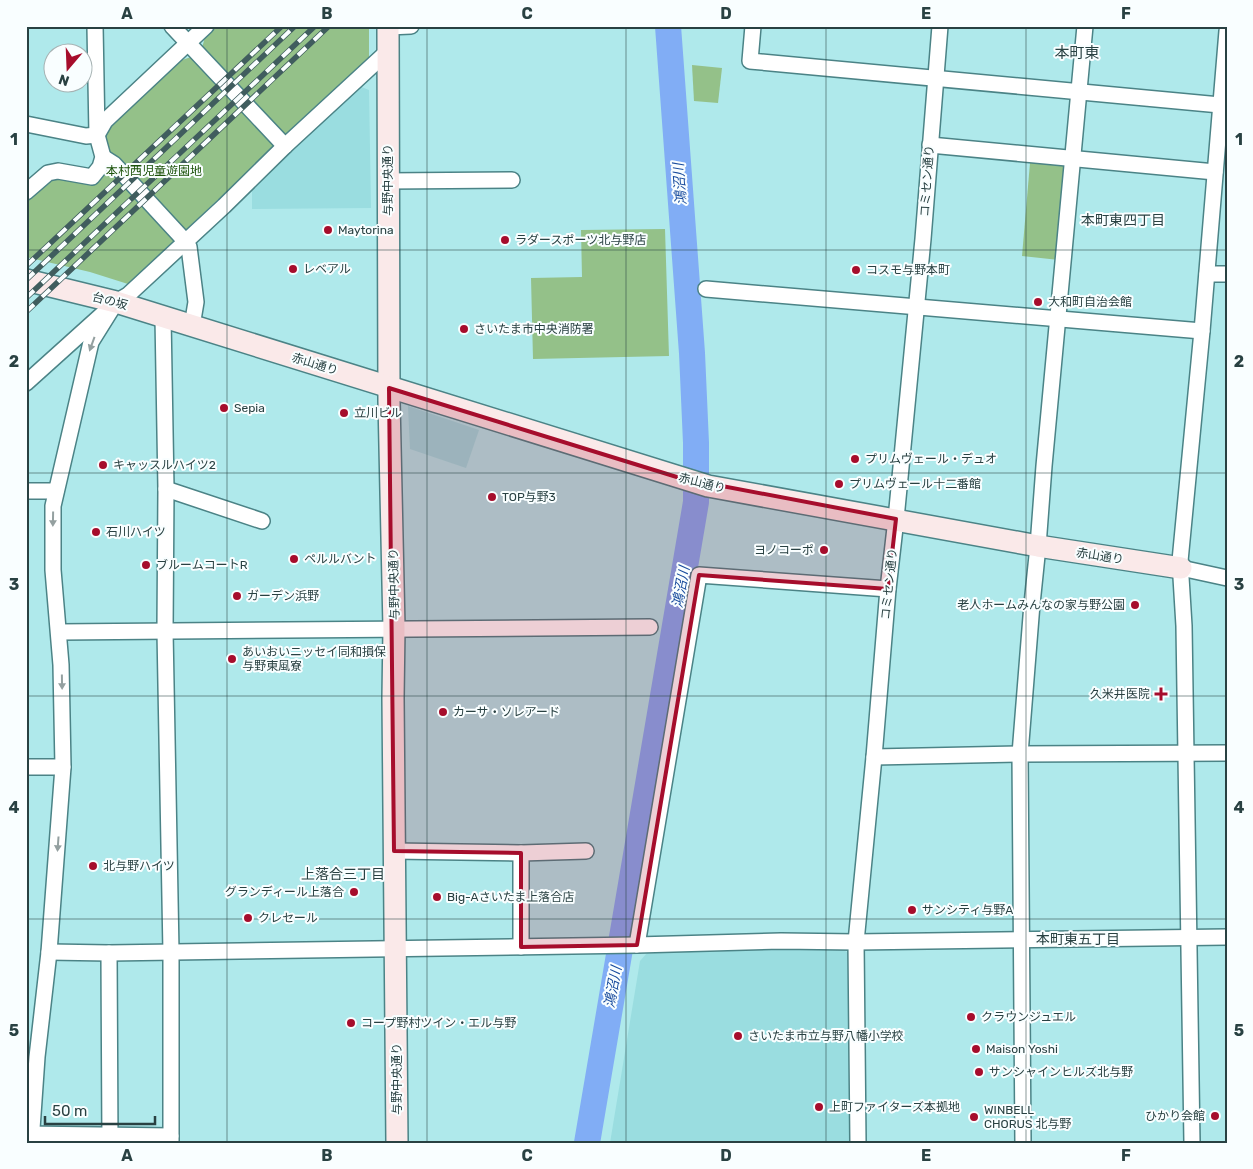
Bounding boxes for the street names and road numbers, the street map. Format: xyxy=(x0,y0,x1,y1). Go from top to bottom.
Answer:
street label: 与野中央通り xyxy=(381,144,395,216)
street label: コミセン通り xyxy=(918,145,936,217)
street label: 台の坂 xyxy=(91,290,129,312)
street label: 赤山通り xyxy=(290,350,340,378)
street label: 赤山通り xyxy=(677,470,727,496)
street label: 赤山通り xyxy=(1075,545,1125,567)
street label: コミセン通り xyxy=(878,547,900,621)
street label: 与野中央通り xyxy=(386,548,402,620)
street label: 与野中央通り xyxy=(390,1043,404,1115)

